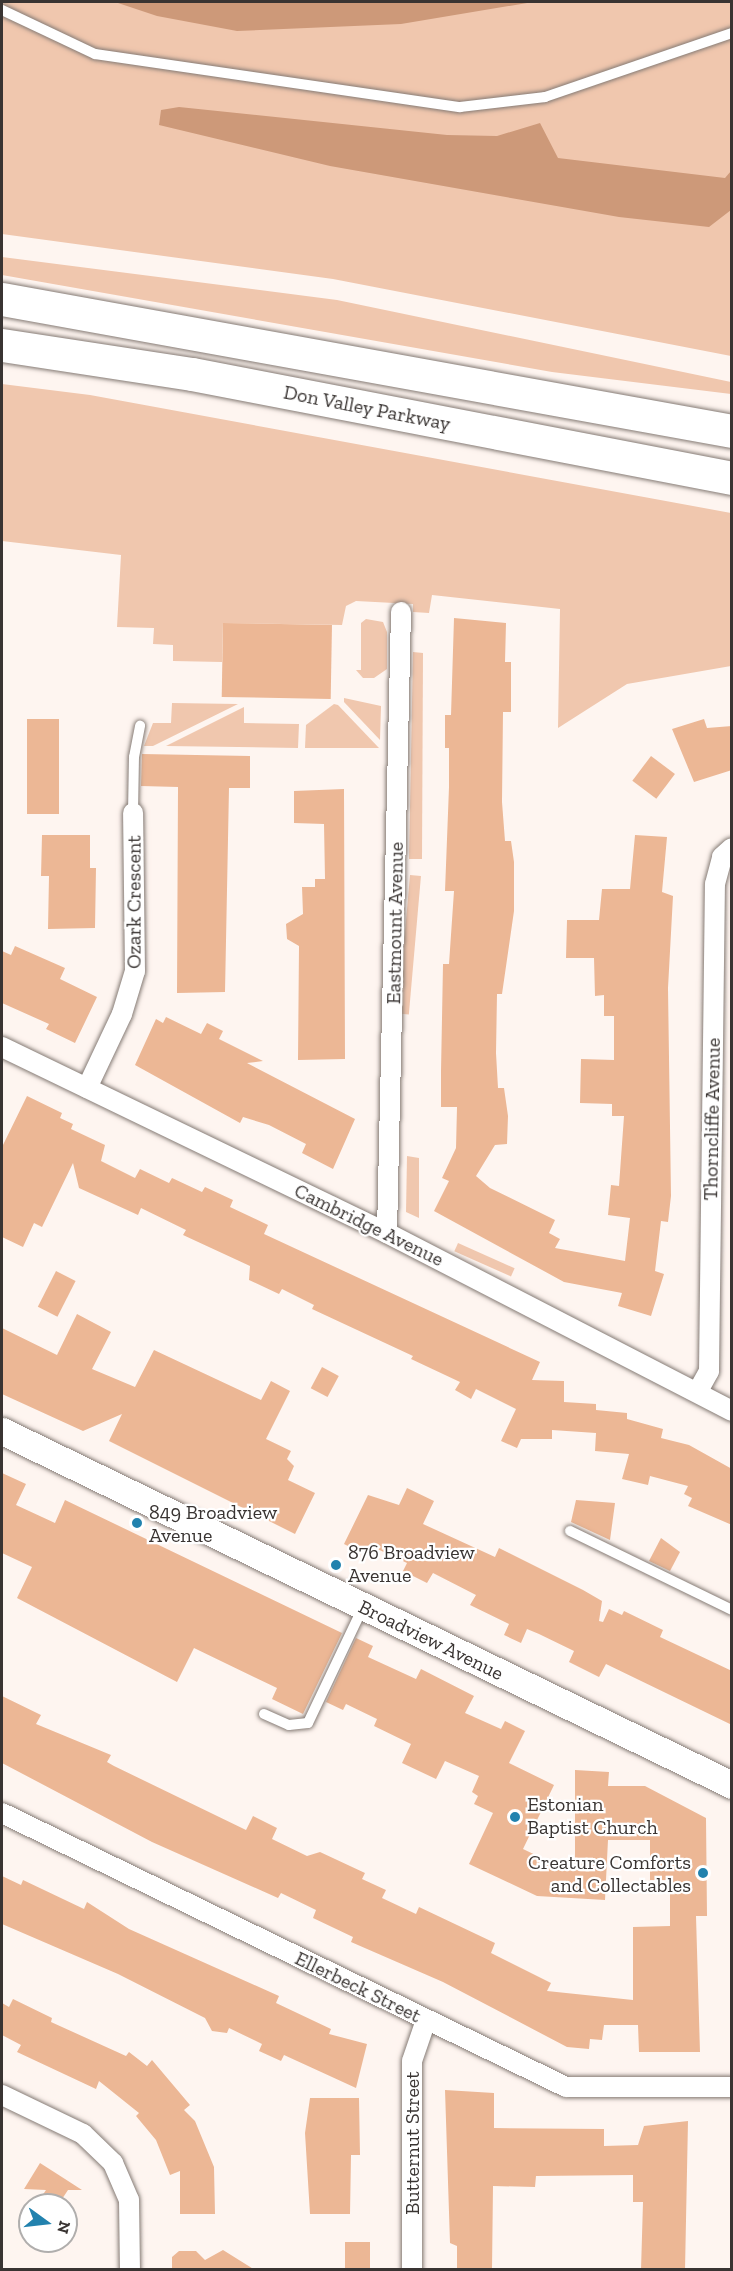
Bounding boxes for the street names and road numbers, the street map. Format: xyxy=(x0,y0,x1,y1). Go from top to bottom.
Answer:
street label: Don Valley Parkway xyxy=(281,380,453,436)
street label: Ozark Crescent xyxy=(122,835,146,969)
street label: Eastmount Avenue xyxy=(382,841,408,1005)
street label: Thorncliffe Avenue xyxy=(699,1037,725,1201)
street label: Cambridge Avenue xyxy=(290,1178,448,1272)
street label: Broadview Avenue xyxy=(354,1594,508,1686)
street label: Ellerbeck Street xyxy=(291,1946,425,2028)
street label: Butternut Street xyxy=(400,2071,424,2215)

